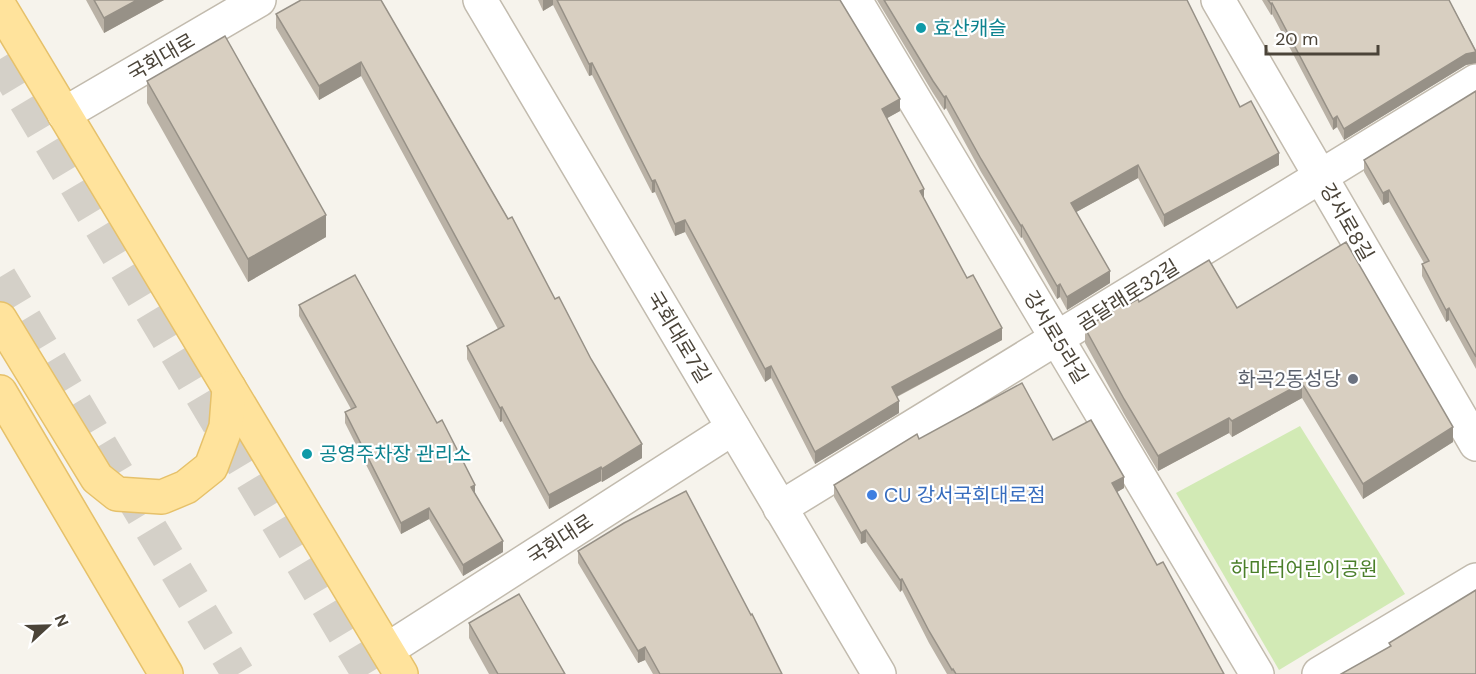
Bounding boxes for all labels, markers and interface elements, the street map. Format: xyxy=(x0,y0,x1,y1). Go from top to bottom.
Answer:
place label: 효산캐슬 xyxy=(933,15,1007,41)
scale bar xyxy=(1266,18,1378,56)
marker: 효산캐슬 xyxy=(914,21,928,35)
street label: 국회대로 xyxy=(123,27,199,87)
text: 20 m xyxy=(1275,27,1318,51)
street label: 강서로8길 xyxy=(1314,178,1380,266)
street label: 곰달래로32길 xyxy=(1072,253,1184,337)
street label: 국회대로7길 xyxy=(641,286,717,388)
street label: 강서로5라길 xyxy=(1018,286,1094,388)
place label: 화곡2동성당 xyxy=(1237,366,1341,392)
marker: 화곡2동성당 xyxy=(1346,372,1360,386)
place label: 공영주차장 관리소 xyxy=(319,441,472,467)
marker: 공영주차장 관리소 xyxy=(300,447,314,461)
place label: CU 강서국회대로점 xyxy=(884,482,1046,508)
marker: CU 강서국회대로점 xyxy=(865,488,879,502)
street label: 국회대로 xyxy=(522,508,598,570)
park label: 하마터어린이공원 xyxy=(1230,556,1378,582)
north arrow xyxy=(18,596,78,656)
text: N xyxy=(50,611,73,630)

